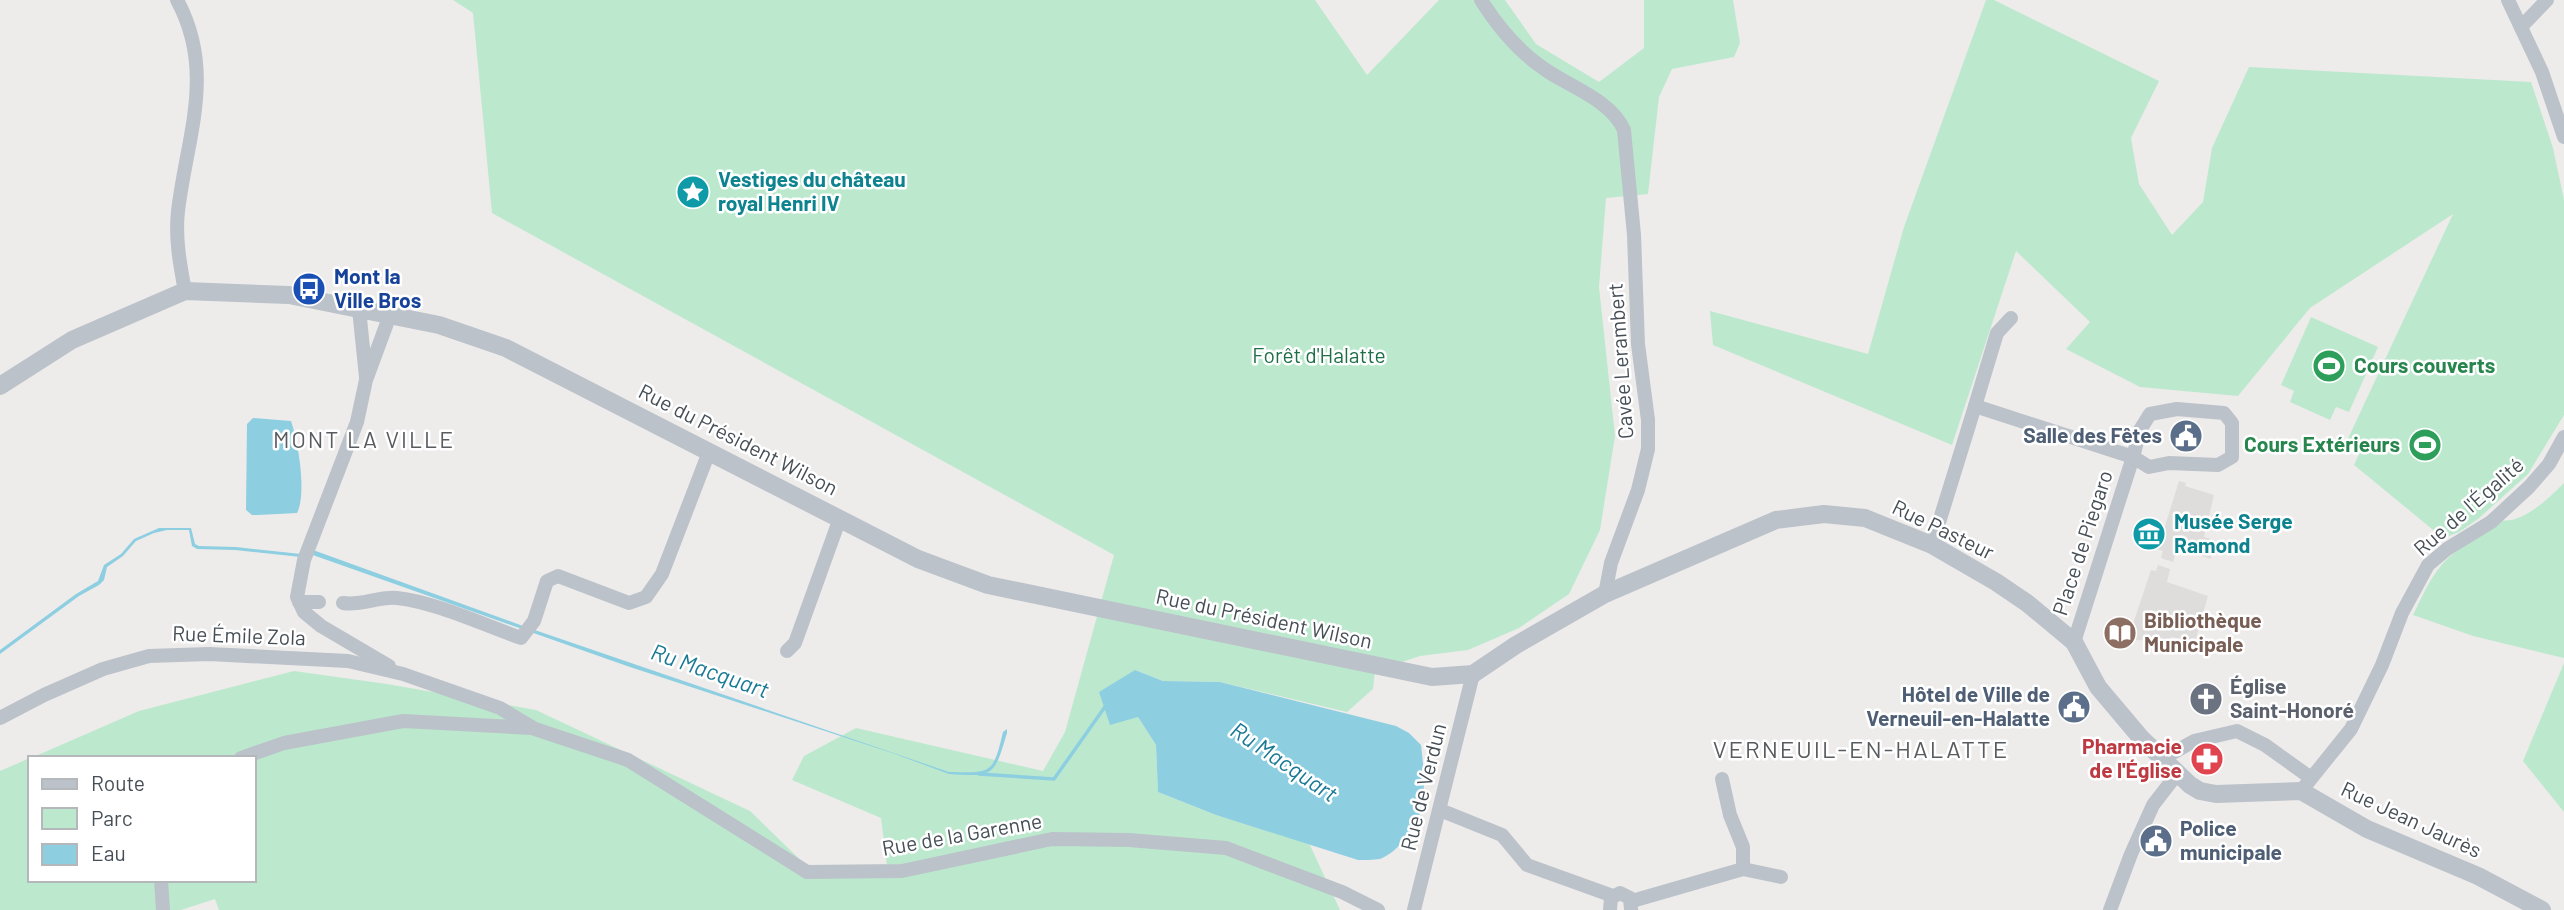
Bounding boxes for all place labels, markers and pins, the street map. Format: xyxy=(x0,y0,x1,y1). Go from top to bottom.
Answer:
place label: Vestiges du château royal Henri IV xyxy=(718,166,906,215)
place icon: Vestiges du château royal Henri IV xyxy=(674,173,712,211)
place label: Mont la Ville Bros xyxy=(334,263,421,312)
bus stop icon: Mont la Ville Bros xyxy=(290,270,328,308)
sports icon: Cours couverts xyxy=(2310,347,2348,385)
place label: Cours couverts xyxy=(2354,352,2495,377)
public building icon: Salle des Fêtes xyxy=(2167,417,2205,455)
place label: Salle des Fêtes xyxy=(2023,422,2162,447)
sports icon: Cours Extérieurs xyxy=(2406,426,2444,464)
place label: Cours Extérieurs xyxy=(2244,431,2400,456)
place label: Musée Serge Ramond xyxy=(2174,508,2293,557)
museum icon: Musée Serge Ramond xyxy=(2130,515,2168,553)
place label: Bibliothèque Municipale xyxy=(2144,607,2262,656)
library icon: Bibliothèque Municipale xyxy=(2101,614,2139,652)
place label: Église Saint-Honoré xyxy=(2230,673,2354,722)
church icon: Église Saint-Honoré xyxy=(2187,680,2225,718)
place label: Hôtel de Ville de Verneuil-en-Halatte xyxy=(1866,681,2050,730)
public building icon: Hôtel de Ville de Verneuil-en-Halatte xyxy=(2055,688,2093,726)
place label: Pharmacie de l'Église xyxy=(2082,733,2182,782)
pharmacy icon: Pharmacie de l'Église xyxy=(2188,740,2226,778)
place label: Police municipale xyxy=(2180,815,2282,864)
public building icon: Police municipale xyxy=(2137,822,2175,860)

